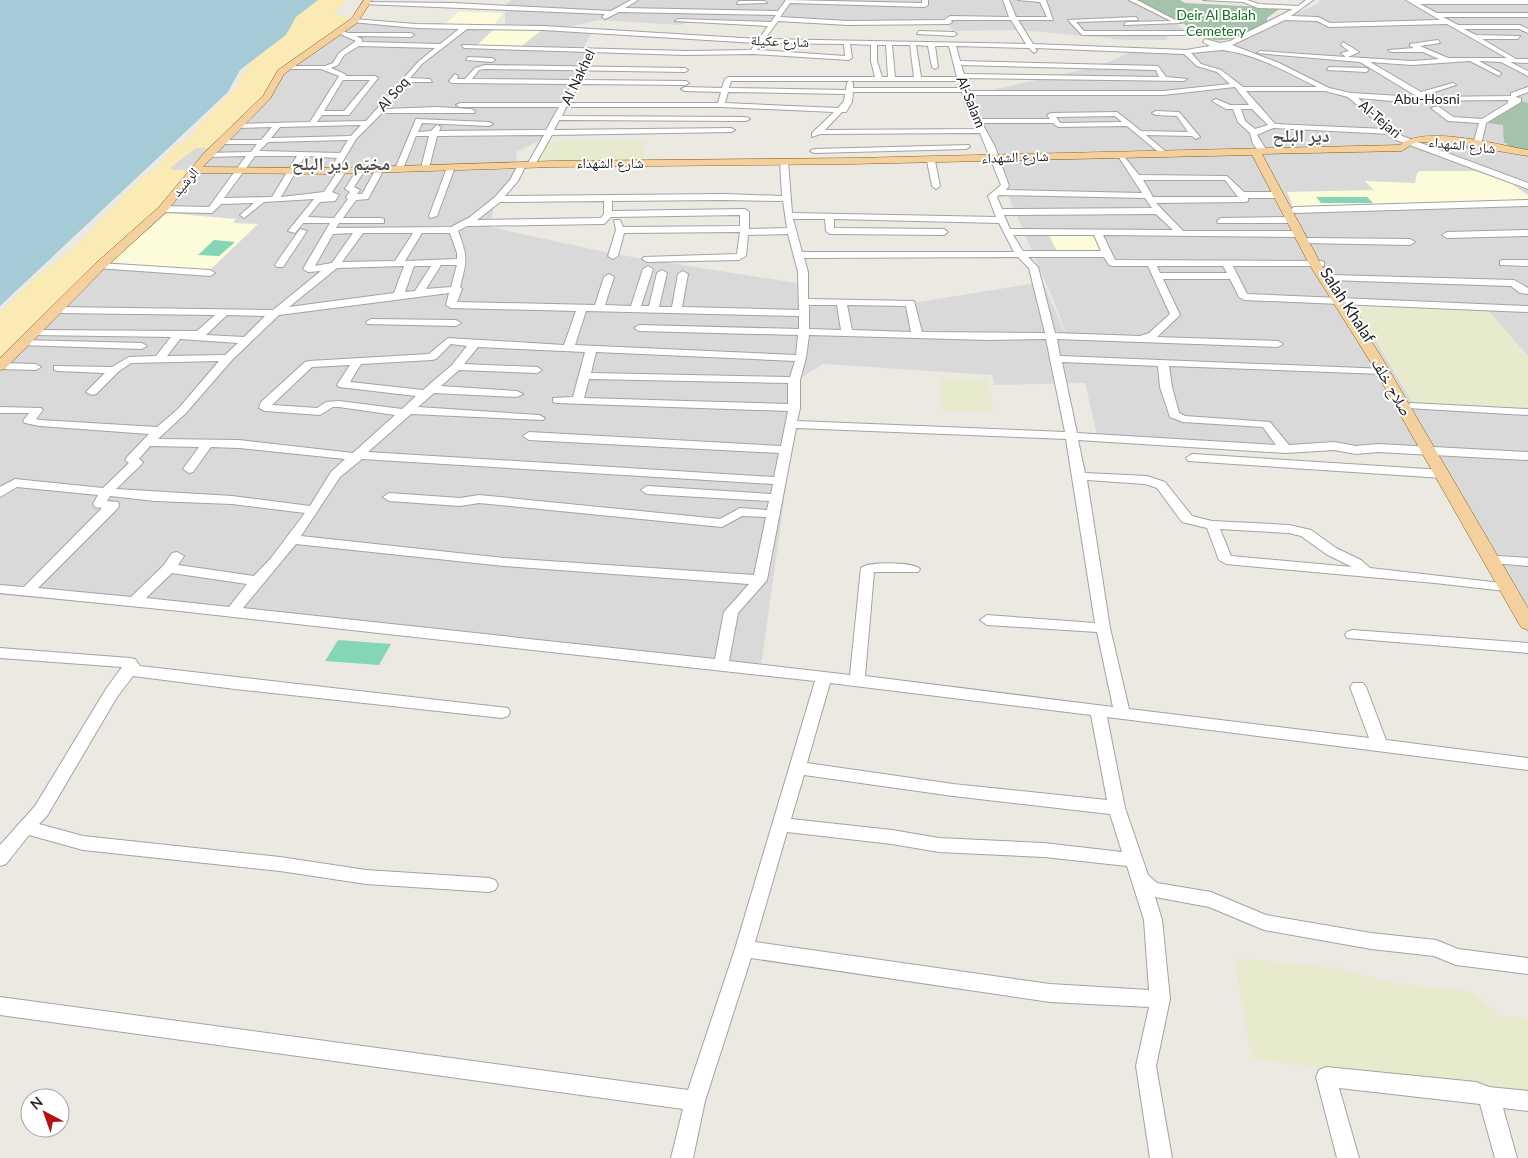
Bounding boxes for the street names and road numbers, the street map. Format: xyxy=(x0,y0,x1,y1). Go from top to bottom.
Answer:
street label: شارع عكيلة xyxy=(750,31,810,52)
street label: Al Nakhel xyxy=(557,46,598,107)
street label: Al Soq xyxy=(373,73,412,114)
street label: Al-Salam xyxy=(953,74,989,130)
street label: Abu-Hosni xyxy=(1394,90,1460,107)
street label: Al-Tejari xyxy=(1356,96,1405,141)
street label: شارع الشهداء xyxy=(1428,133,1496,158)
street label: شارع الشهداء xyxy=(981,147,1049,168)
street label: شارع الشهداء xyxy=(576,154,644,173)
street label: الرشيد xyxy=(168,164,202,200)
street label: Salah Khalaf xyxy=(1317,264,1380,346)
street label: صلاح خلف xyxy=(1367,354,1417,420)

